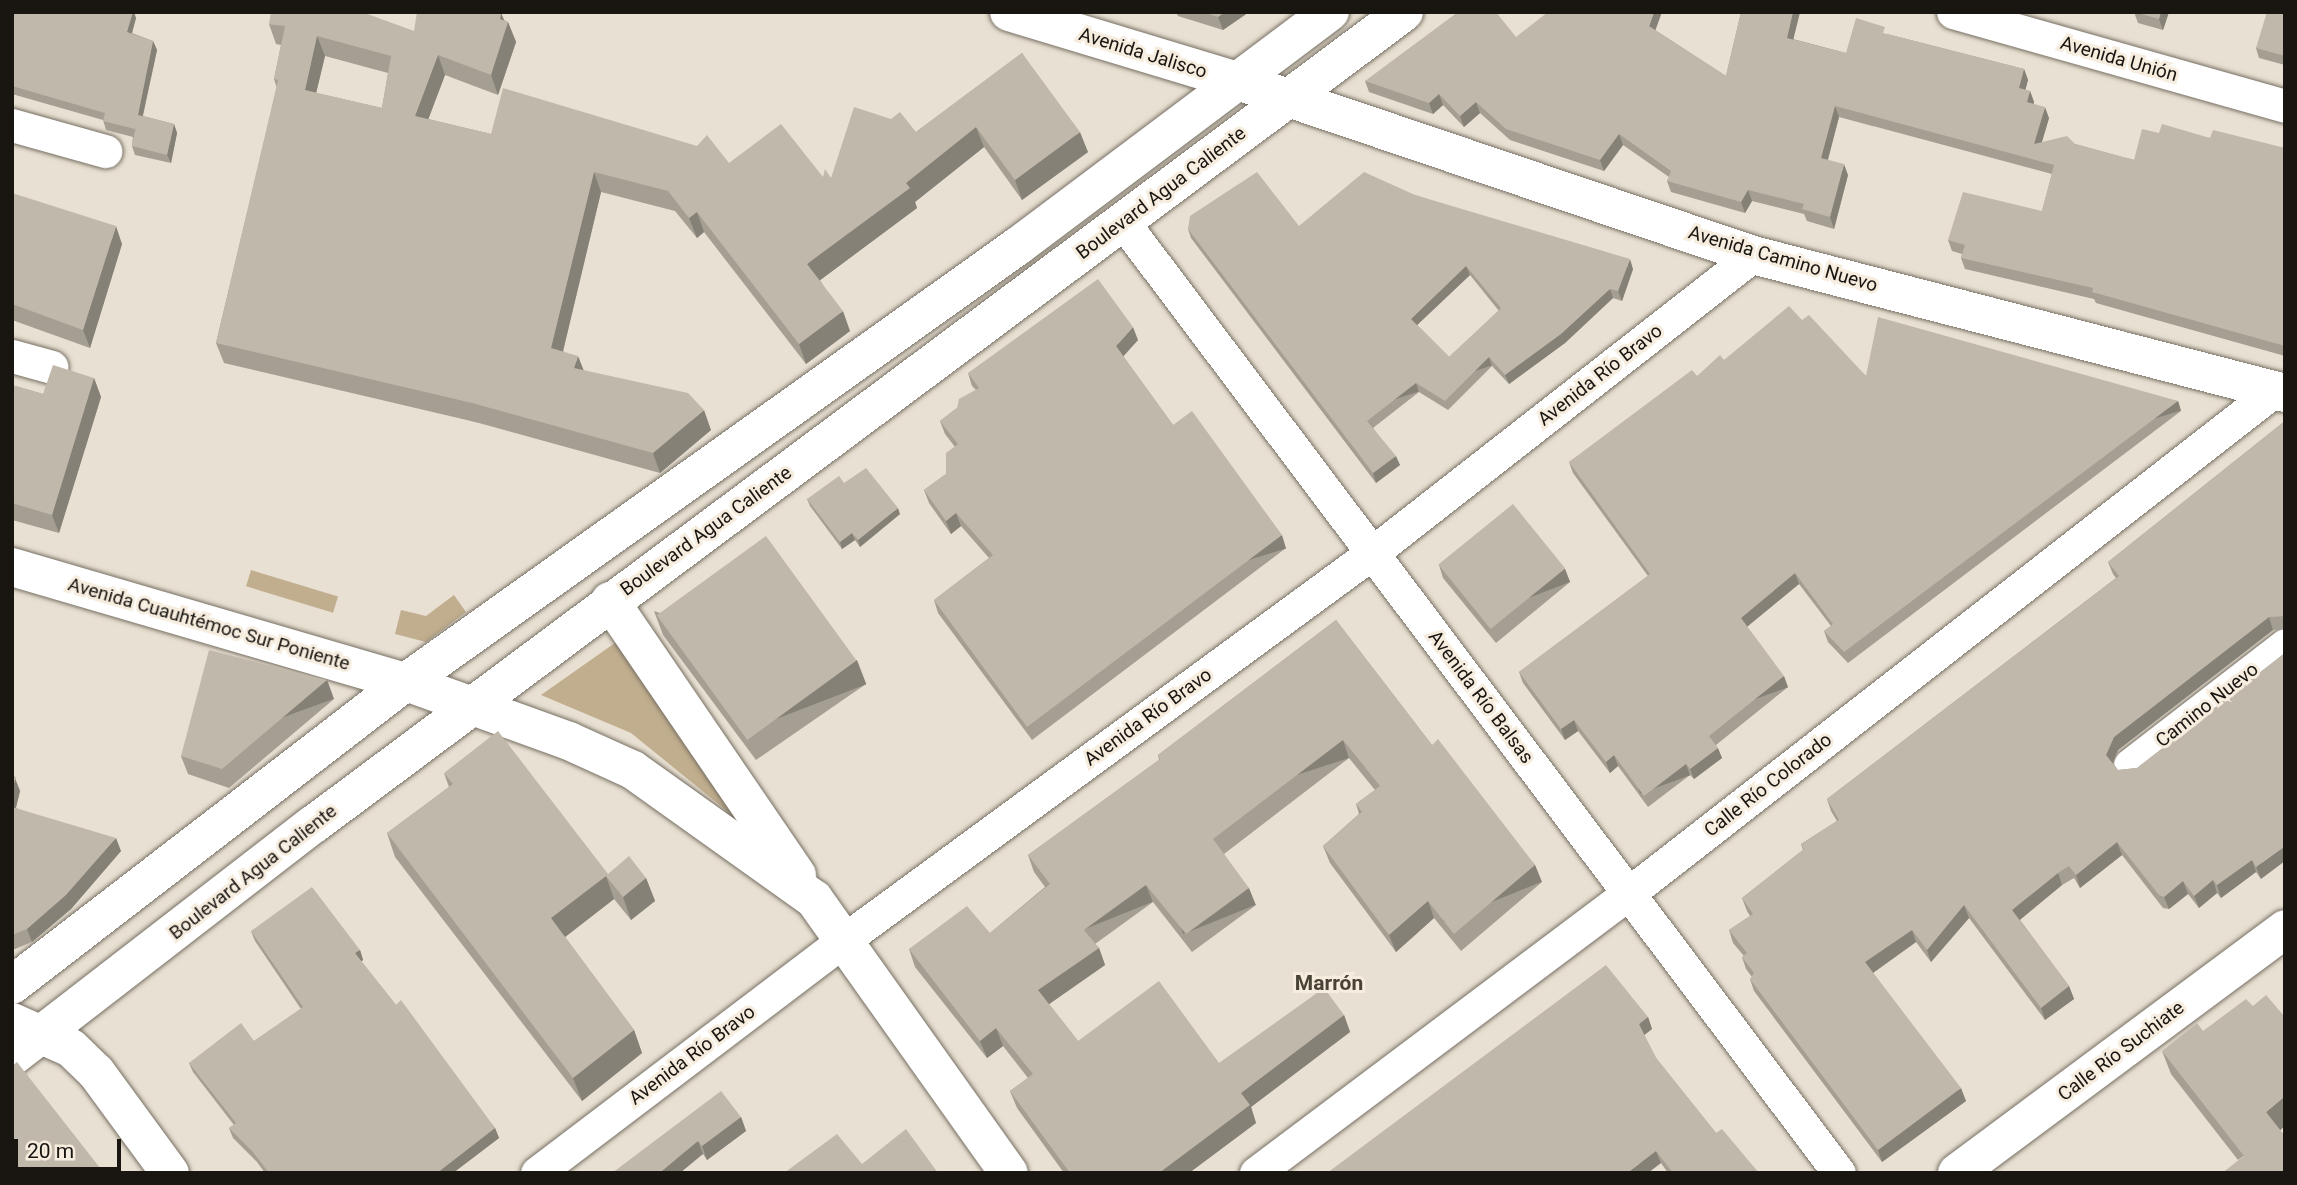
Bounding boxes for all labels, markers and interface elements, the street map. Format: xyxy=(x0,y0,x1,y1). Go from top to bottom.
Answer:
street label: Avenida Jalisco xyxy=(1076,23,1210,83)
street label: Avenida Unión xyxy=(2058,31,2180,87)
street label: Boulevard Agua Caliente xyxy=(1072,122,1250,264)
street label: Avenida Camino Nuevo xyxy=(1686,221,1880,297)
street label: Avenida Río Bravo xyxy=(1533,319,1667,431)
street label: Boulevard Agua Caliente xyxy=(616,461,796,601)
street label: Avenida Cuauhtémoc Sur Poniente xyxy=(65,573,353,675)
street label: Avenida Río Balsas xyxy=(1424,626,1538,768)
street label: Camino Nuevo xyxy=(2151,658,2263,752)
street label: Avenida Río Bravo xyxy=(1080,663,1216,771)
street label: Calle Río Colorado xyxy=(1700,728,1836,842)
street label: Boulevard Agua Caliente xyxy=(165,800,341,944)
district label: Marrón xyxy=(1295,970,1363,996)
street label: Calle Río Suchiate xyxy=(2053,996,2189,1106)
street label: Avenida Río Bravo xyxy=(624,1000,760,1110)
scale bar xyxy=(18,1126,124,1170)
text: 20 m xyxy=(27,1139,74,1163)

